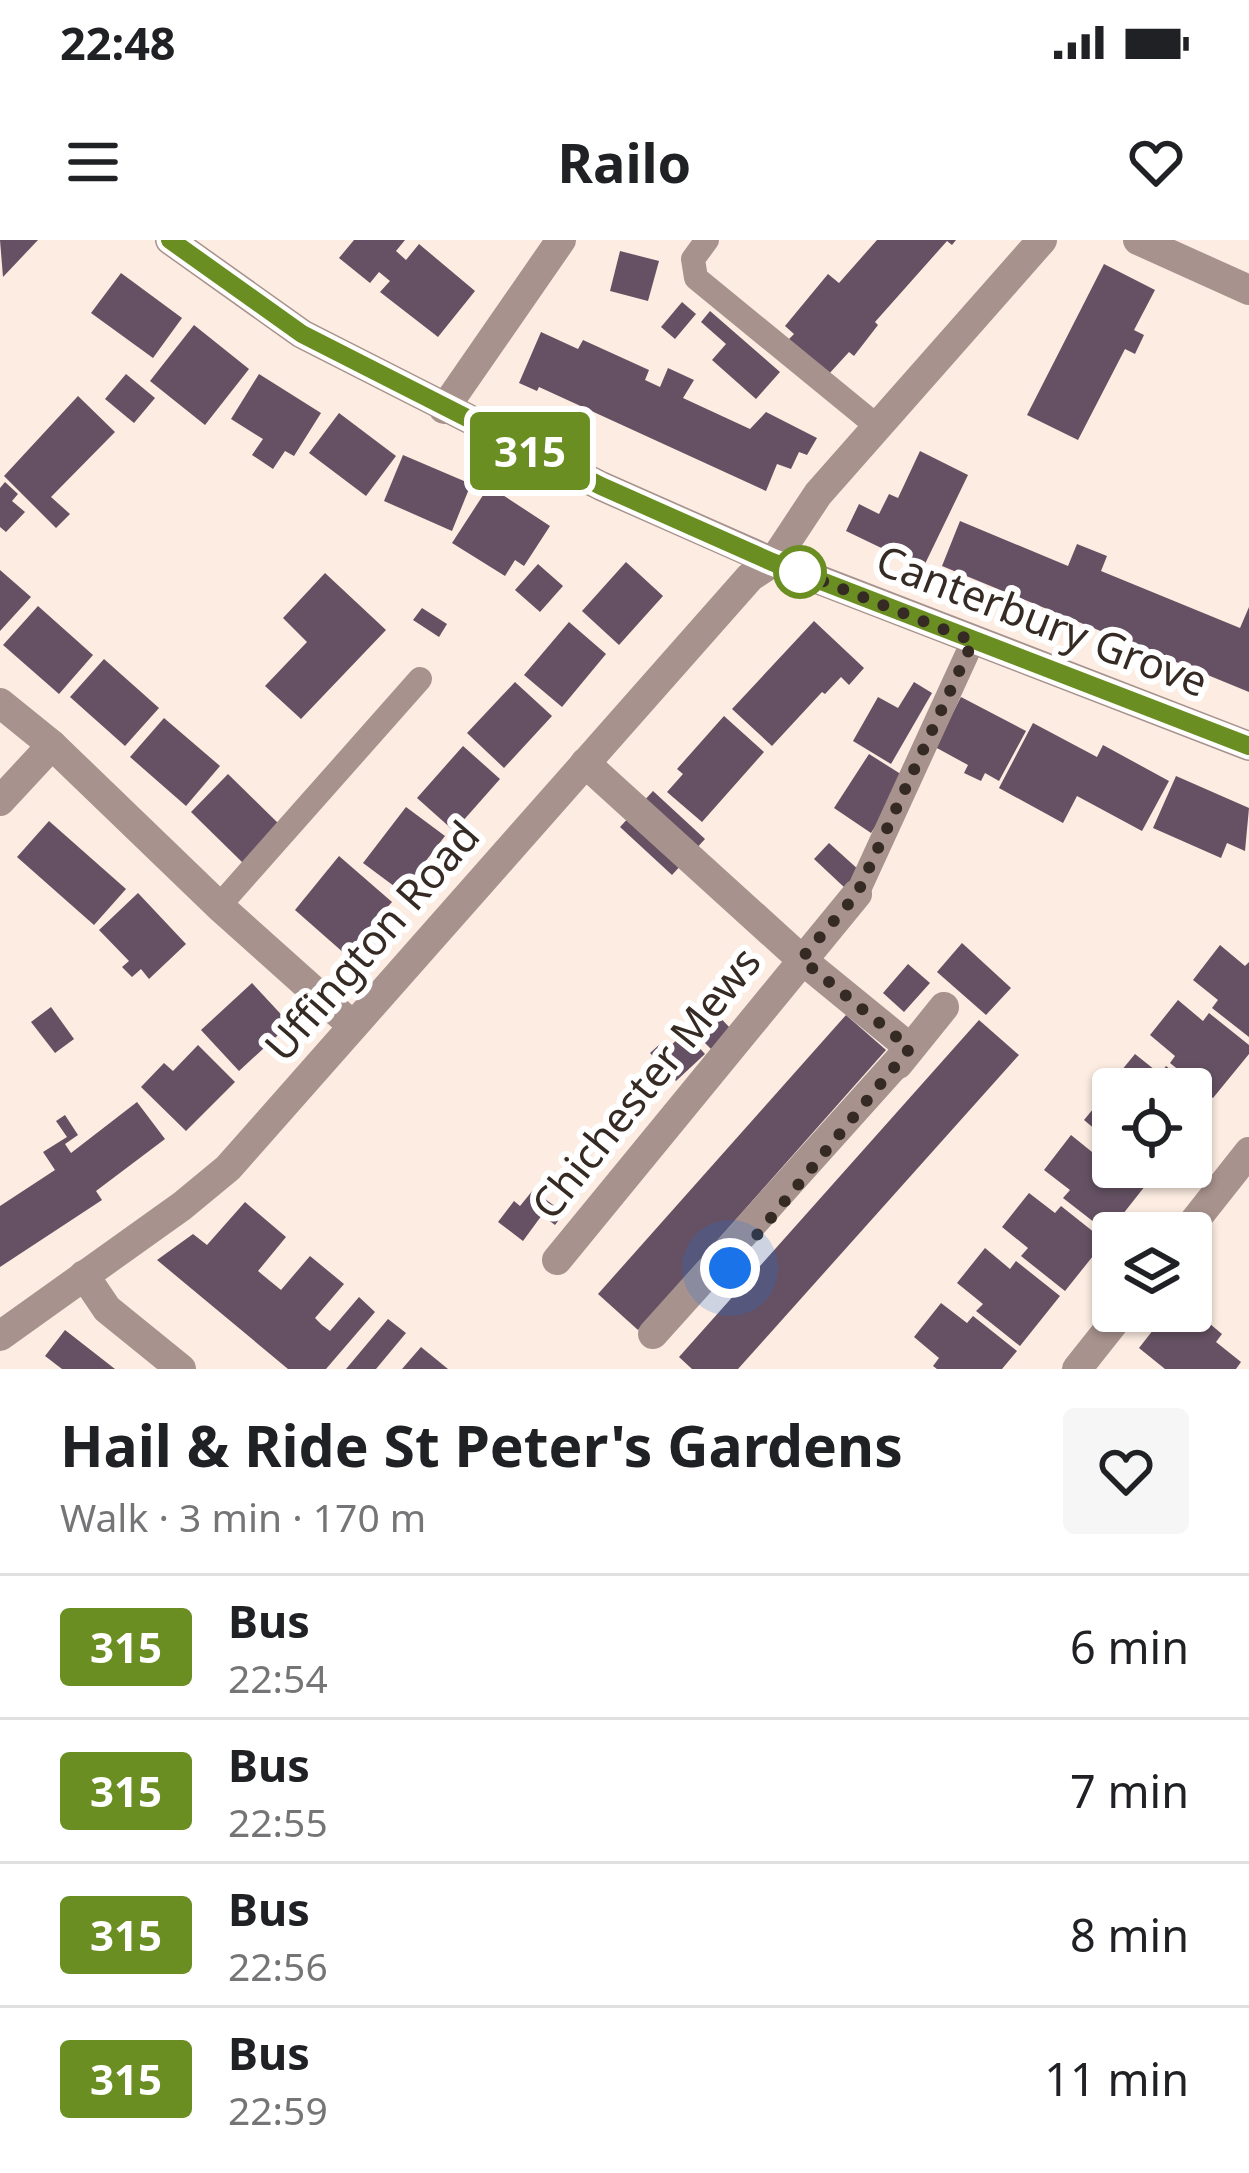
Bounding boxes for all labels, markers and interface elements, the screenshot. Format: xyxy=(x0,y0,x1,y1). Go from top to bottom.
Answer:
text: 22:48 xyxy=(60,12,176,73)
text: Railo xyxy=(558,125,691,199)
icon: menu xyxy=(60,129,126,195)
icon: heart xyxy=(1123,129,1189,195)
line badge: 315 xyxy=(461,412,599,490)
text: 315 xyxy=(494,422,566,479)
street label: Canterbury Grove xyxy=(869,530,1216,709)
unlabelled marker xyxy=(775,547,825,597)
street label: Uffington Road xyxy=(251,808,491,1072)
street label: Chichester Mews xyxy=(517,934,772,1230)
map controls xyxy=(1092,1068,1212,1332)
button: locate xyxy=(1092,1068,1212,1188)
button: layers xyxy=(1092,1212,1212,1332)
your location xyxy=(700,1238,760,1298)
text: Hail & Ride St Peter's Gardens xyxy=(60,1406,903,1484)
button: heart xyxy=(1063,1408,1189,1534)
text: Walk · 3 min · 170 m xyxy=(60,1490,426,1543)
text: Bus xyxy=(228,1590,310,1651)
text: 6 min xyxy=(1070,1616,1189,1677)
text: 315 xyxy=(90,1618,162,1675)
text: 22:54 xyxy=(228,1651,328,1704)
text: Bus xyxy=(228,1734,310,1795)
text: 7 min xyxy=(1070,1760,1189,1821)
text: 315 xyxy=(90,1762,162,1819)
text: 22:55 xyxy=(228,1795,328,1848)
text: Bus xyxy=(228,1878,310,1939)
text: 8 min xyxy=(1070,1904,1189,1965)
text: 315 xyxy=(90,1906,162,1963)
text: 22:56 xyxy=(228,1939,328,1992)
text: Bus xyxy=(228,2022,310,2083)
text: 11 min xyxy=(1044,2048,1189,2109)
text: 315 xyxy=(90,2050,162,2107)
text: 22:59 xyxy=(228,2083,328,2136)

